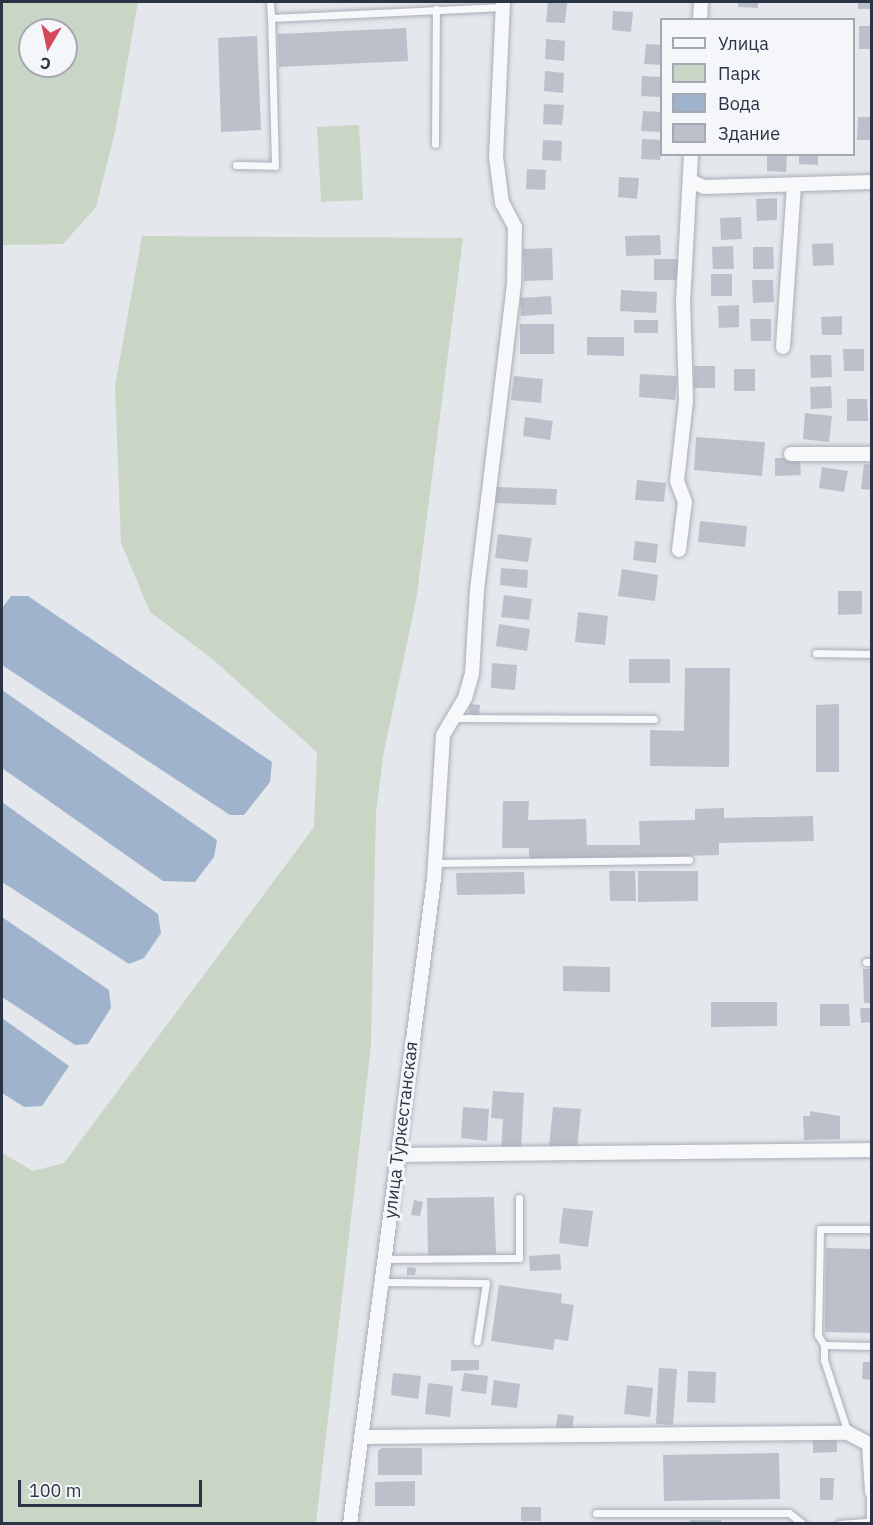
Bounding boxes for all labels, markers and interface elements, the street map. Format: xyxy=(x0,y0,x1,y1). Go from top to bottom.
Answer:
north arrow xyxy=(18,18,78,78)
legend xyxy=(660,18,855,156)
text: Улица xyxy=(718,32,769,55)
text: С xyxy=(39,53,52,74)
text: Парк xyxy=(718,62,760,85)
text: Вода xyxy=(718,92,760,115)
text: Здание xyxy=(718,122,780,145)
street label: улица Туркестанская xyxy=(379,1040,423,1220)
scale bar xyxy=(21,1468,206,1506)
text: 100 m xyxy=(29,1479,81,1502)

